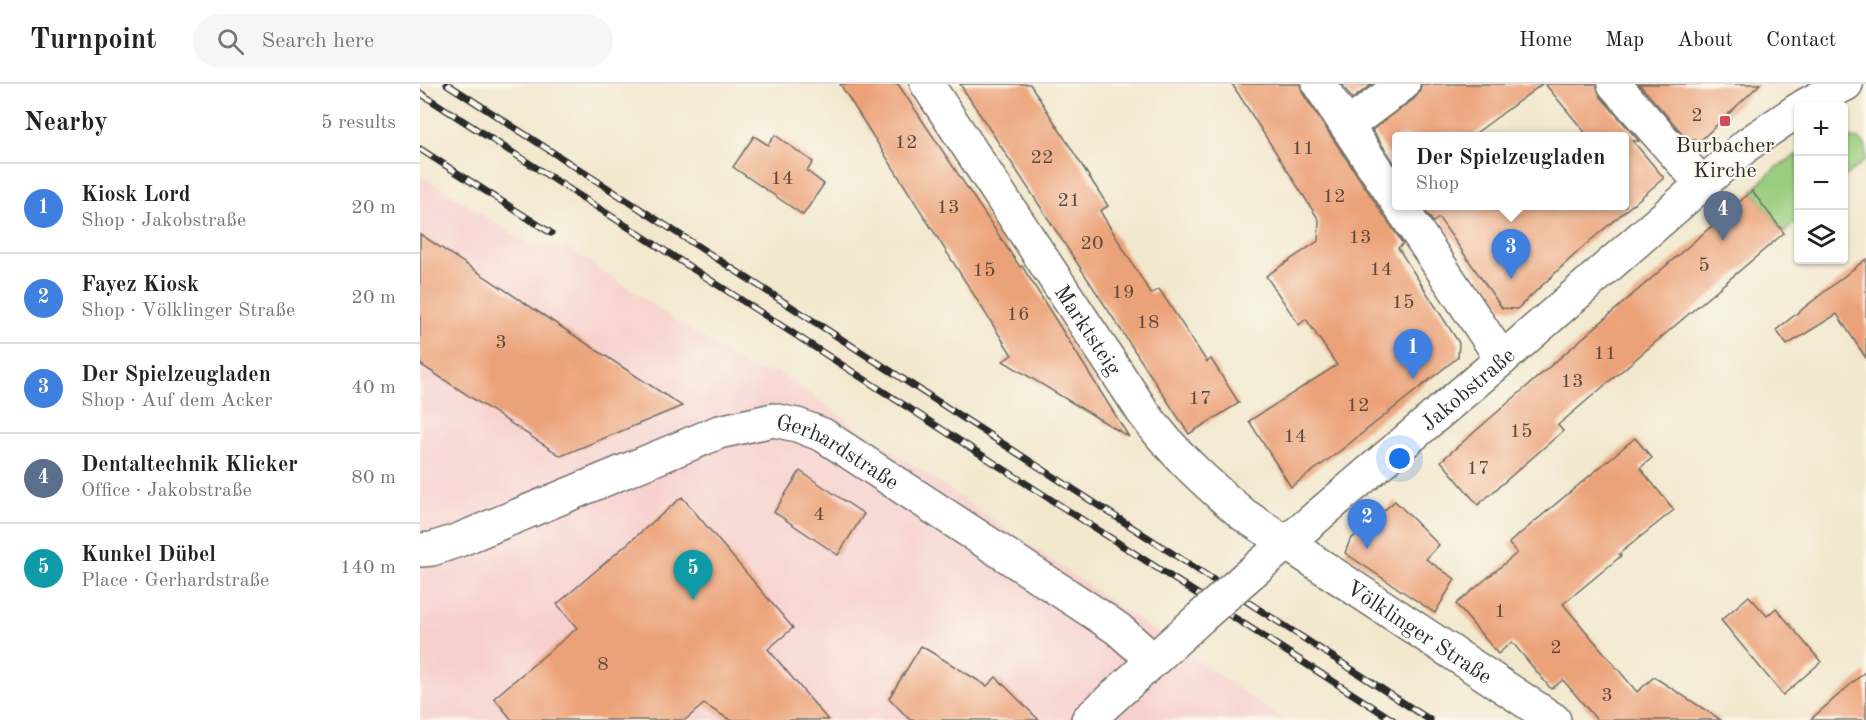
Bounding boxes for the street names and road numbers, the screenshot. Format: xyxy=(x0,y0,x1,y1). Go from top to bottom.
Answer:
street label: Marktsteig xyxy=(1050,282,1125,380)
street label: Jakobstraße xyxy=(1418,344,1520,436)
street label: Gerhardstraße xyxy=(774,412,902,495)
street label: Völklinger Straße xyxy=(1342,577,1495,689)

